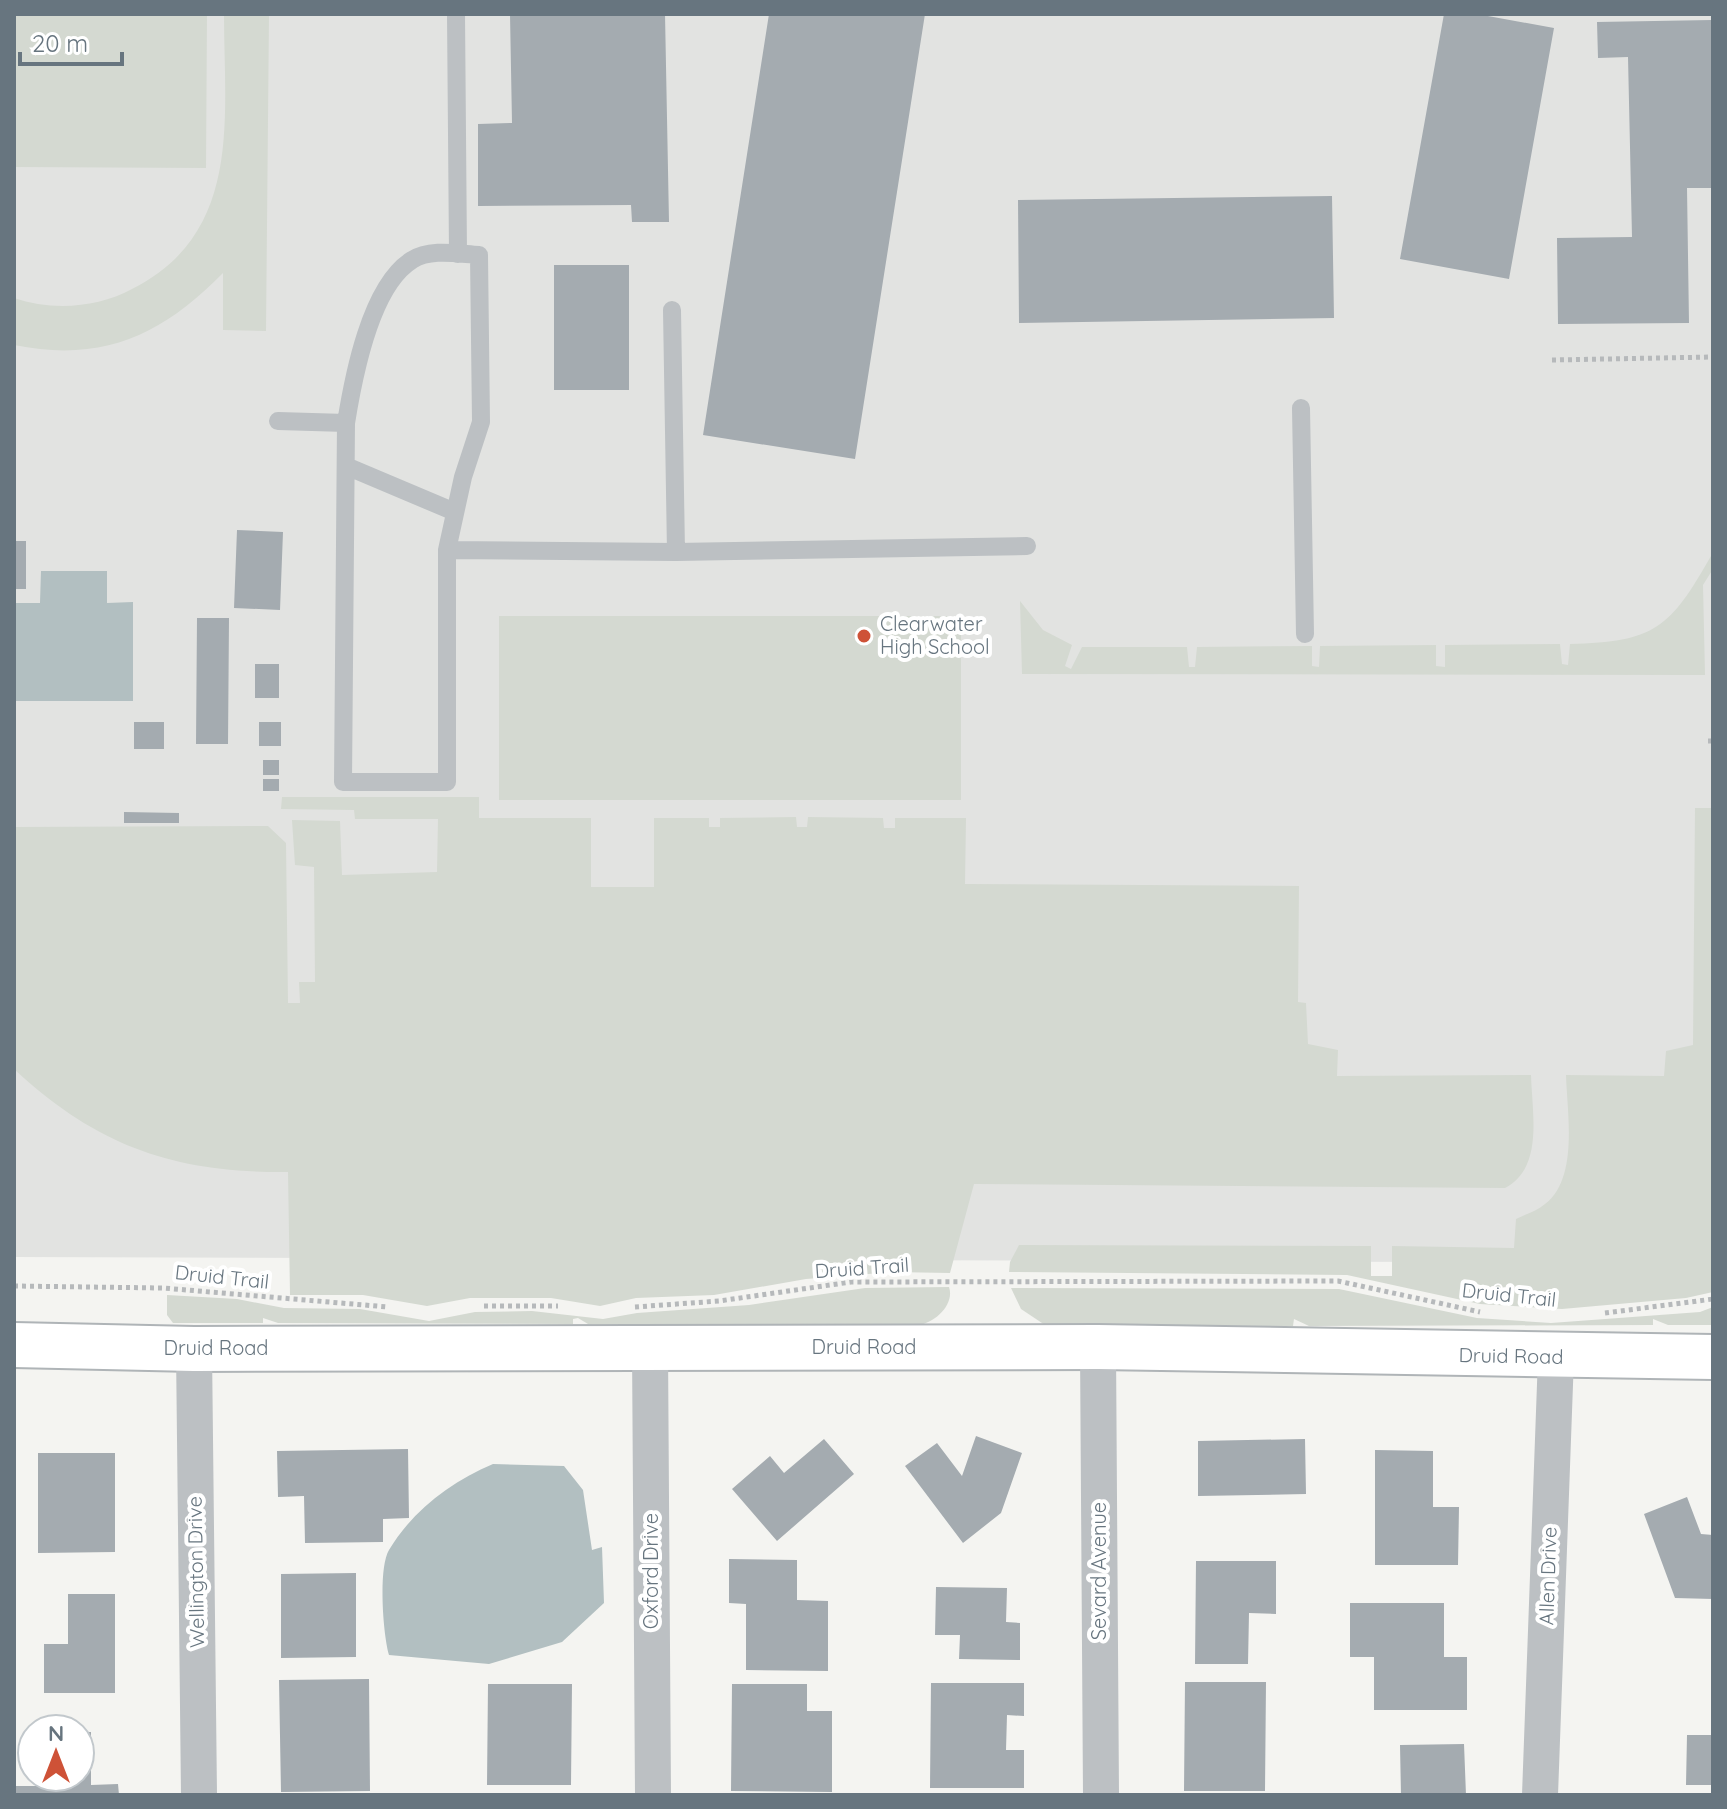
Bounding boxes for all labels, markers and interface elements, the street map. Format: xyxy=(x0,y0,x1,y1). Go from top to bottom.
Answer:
scale bar xyxy=(20,16,122,66)
text: 20 m xyxy=(32,28,88,58)
place label: Clearwater High School xyxy=(880,611,990,659)
marker: Clearwater High School xyxy=(855,627,873,645)
street label: Druid Trail xyxy=(814,1252,910,1283)
street label: Druid Trail xyxy=(174,1259,270,1294)
street label: Druid Trail xyxy=(1461,1277,1557,1312)
street label: Druid Road xyxy=(812,1334,916,1359)
street label: Druid Road xyxy=(164,1335,268,1360)
street label: Druid Road xyxy=(1458,1342,1564,1369)
street label: Wellington Drive xyxy=(182,1496,209,1648)
street label: Sevard Avenue xyxy=(1086,1502,1111,1640)
street label: Oxford Drive xyxy=(638,1513,663,1629)
street label: Allen Drive xyxy=(1533,1526,1562,1626)
north arrow xyxy=(16,1713,96,1793)
text: N xyxy=(48,1719,64,1747)

